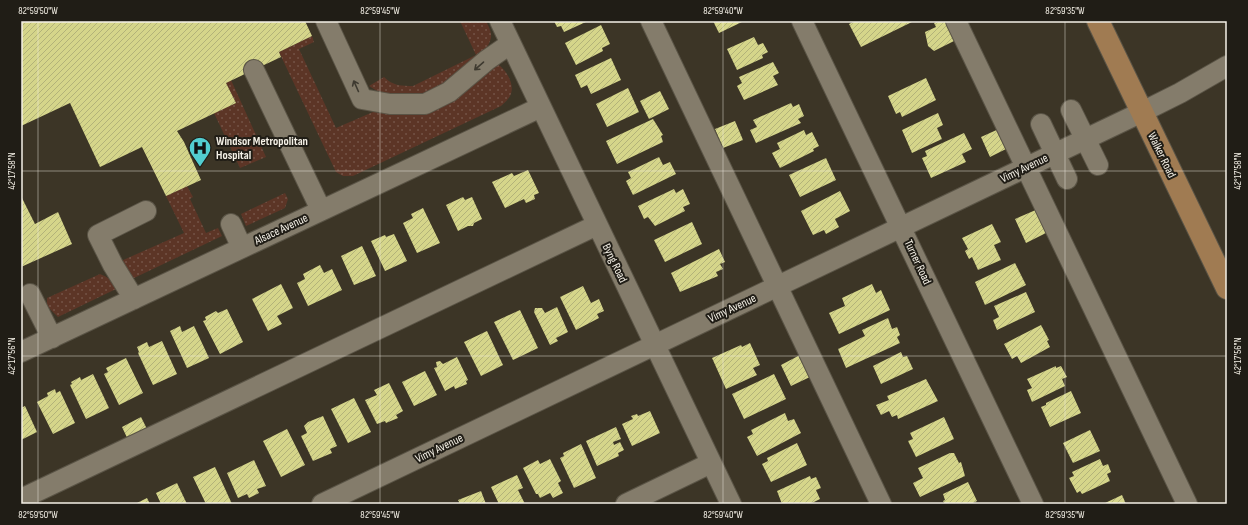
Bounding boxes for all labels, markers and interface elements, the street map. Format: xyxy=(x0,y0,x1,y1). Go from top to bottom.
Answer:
text: 82°59'50"W xyxy=(18,5,58,17)
text: 82°59'45"W xyxy=(360,5,400,17)
text: 82°59'40"W xyxy=(703,5,743,17)
text: 82°59'35"W xyxy=(1045,5,1085,17)
one-way arrow xyxy=(473,62,484,71)
one-way arrow xyxy=(352,80,359,92)
street label: Walker Road xyxy=(1144,130,1179,180)
place label: Windsor Metropolitan Hospital xyxy=(216,134,308,163)
hospital icon: Windsor Metropolitan Hospital xyxy=(187,135,213,168)
street label: Vimy Avenue xyxy=(998,150,1051,186)
text: 42°17'58"N xyxy=(6,152,18,190)
text: 42°17'58"N xyxy=(1232,152,1244,190)
street label: Alsace Avenue xyxy=(251,210,310,249)
street label: Turner Road xyxy=(901,237,934,287)
street label: Byng Road xyxy=(599,241,630,285)
street label: Vimy Avenue xyxy=(706,291,759,326)
text: 42°17'56"N xyxy=(6,337,18,375)
text: 42°17'56"N xyxy=(1232,337,1244,375)
street label: Vimy Avenue xyxy=(413,430,466,466)
text: 82°59'50"W xyxy=(18,509,58,521)
text: 82°59'45"W xyxy=(360,509,400,521)
text: 82°59'40"W xyxy=(703,509,743,521)
text: 82°59'35"W xyxy=(1045,509,1085,521)

